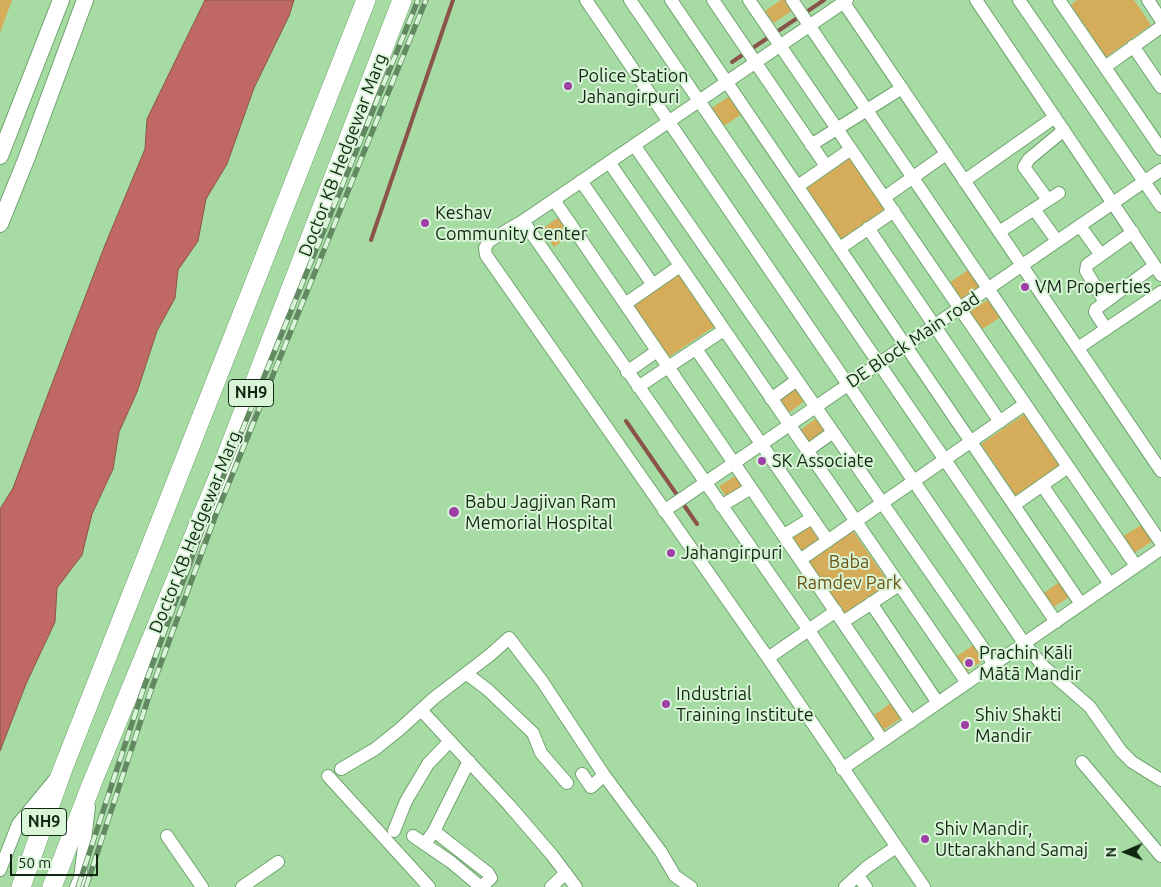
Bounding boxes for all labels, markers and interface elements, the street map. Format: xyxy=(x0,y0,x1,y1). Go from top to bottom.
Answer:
street label: Doctor KB Hedgewar Marg xyxy=(294,50,392,260)
place label: Police Station Jahangirpuri xyxy=(578,65,689,108)
marker: Police Station Jahangirpuri xyxy=(562,80,574,92)
place label: Keshav Community Center xyxy=(435,202,587,244)
marker: Keshav Community Center xyxy=(419,217,431,229)
place label: VM Properties xyxy=(1035,276,1151,298)
marker: VM Properties xyxy=(1019,281,1031,293)
street label: DE Block Main road xyxy=(842,287,984,393)
road number: NH9 xyxy=(228,379,274,406)
street label: Doctor KB Hedgewar Marg xyxy=(145,428,245,636)
place label: SK Associate xyxy=(772,450,874,472)
marker: SK Associate xyxy=(756,455,768,467)
place label: Babu Jagjivan Ram Memorial Hospital xyxy=(465,491,616,534)
marker: Babu Jagjivan Ram Memorial Hospital xyxy=(447,505,461,519)
place label: Jahangirpuri xyxy=(681,542,782,564)
marker: Jahangirpuri xyxy=(665,547,677,559)
park label: Baba Ramdev Park xyxy=(796,551,902,594)
place label: Prachin Kāli Mātā Mandir xyxy=(979,642,1081,684)
marker: Prachin Kāli Mātā Mandir xyxy=(963,657,975,669)
place label: Industrial Training Institute xyxy=(676,683,814,726)
marker: Industrial Training Institute xyxy=(660,698,672,710)
place label: Shiv Shakti Mandir xyxy=(975,704,1061,746)
marker: Shiv Shakti Mandir xyxy=(959,719,971,731)
road number: NH9 xyxy=(22,809,66,836)
place label: Shiv Mandir, Uttarakhand Samaj xyxy=(935,818,1088,861)
north arrow xyxy=(1101,827,1151,877)
marker: Shiv Mandir, Uttarakhand Samaj xyxy=(919,833,931,845)
scale bar xyxy=(12,844,100,876)
text: N xyxy=(1103,847,1119,858)
text: 50 m xyxy=(18,854,51,871)

